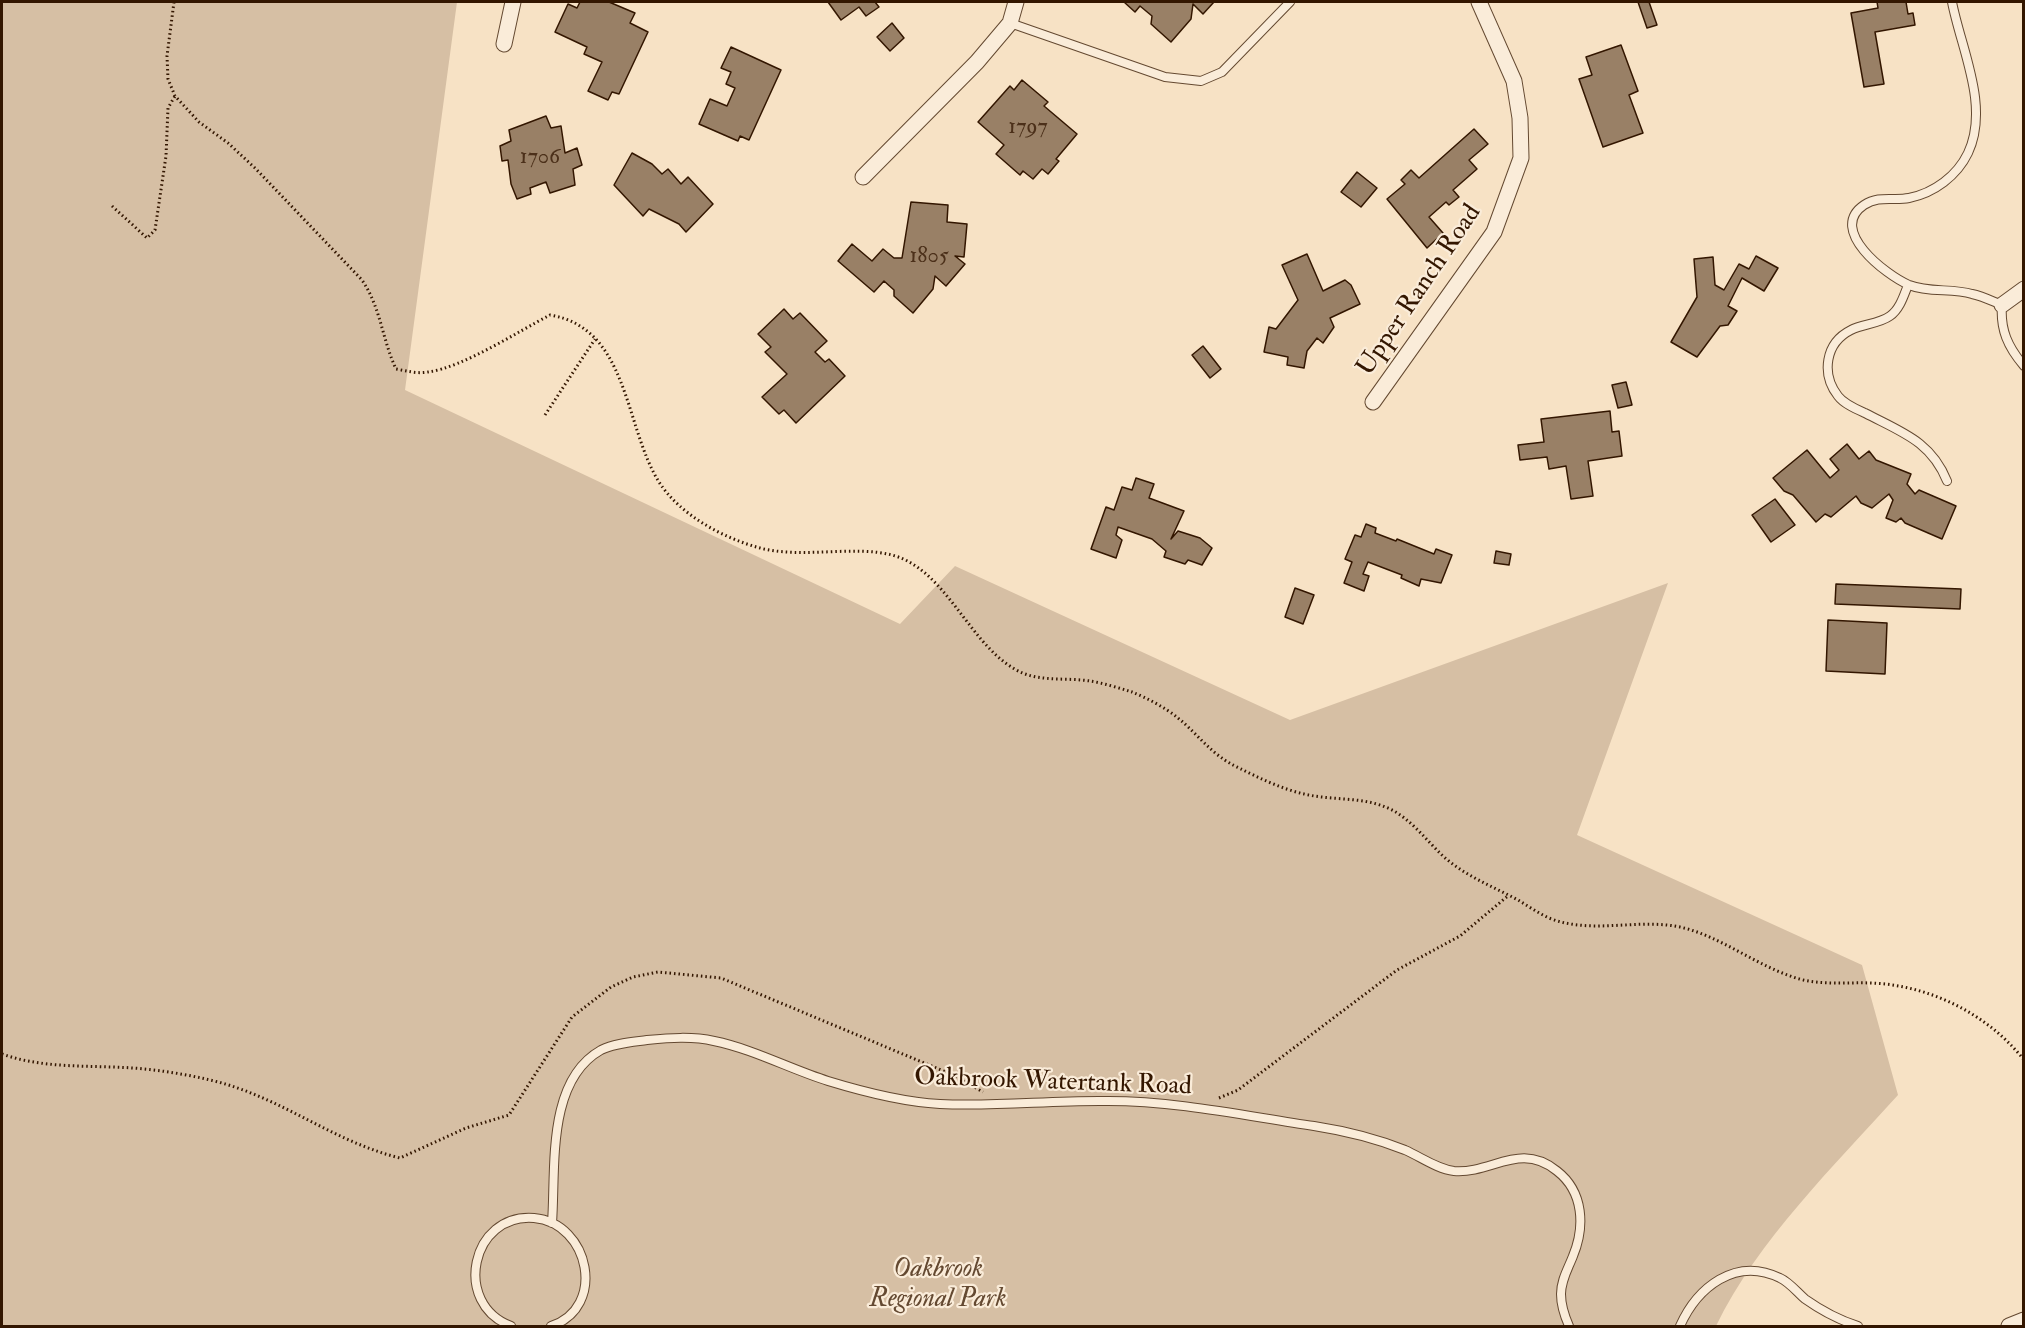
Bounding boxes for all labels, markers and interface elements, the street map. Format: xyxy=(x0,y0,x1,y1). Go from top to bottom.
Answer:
house number: 1797 xyxy=(1008,115,1048,141)
house number: 1706 xyxy=(520,145,560,171)
street label: Upper Ranch Road xyxy=(1351,199,1489,383)
house number: 1805 xyxy=(909,244,949,270)
street label: Oakbrook Watertank Road xyxy=(914,1063,1192,1103)
park label: Oakbrook Regional Park xyxy=(870,1254,1006,1316)

